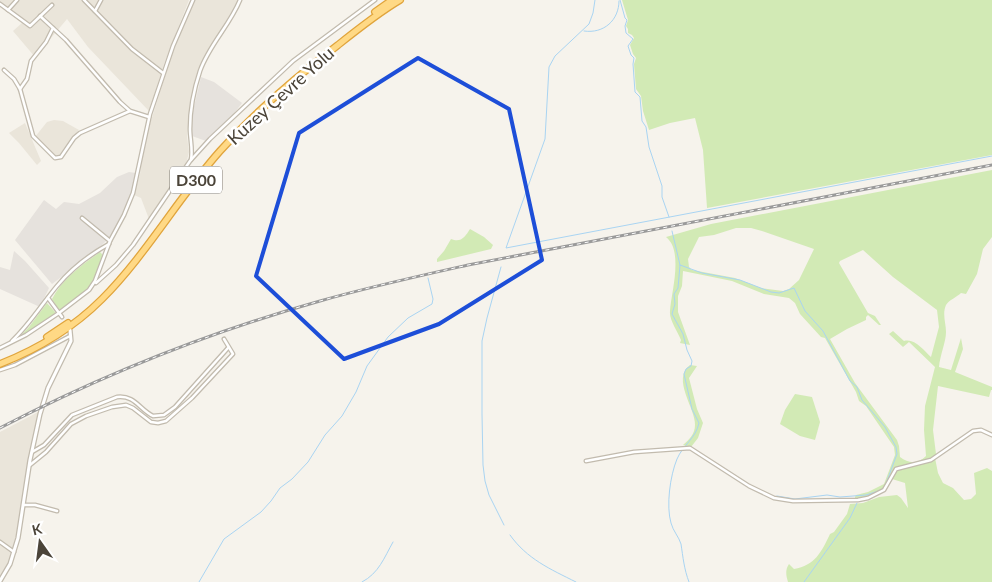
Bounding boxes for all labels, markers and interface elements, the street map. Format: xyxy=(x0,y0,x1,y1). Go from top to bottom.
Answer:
street label: Kuzey Çevre Yolu xyxy=(222,42,338,149)
road number: D300 xyxy=(170,166,222,194)
north arrow xyxy=(15,517,65,567)
text: K xyxy=(30,519,44,538)

